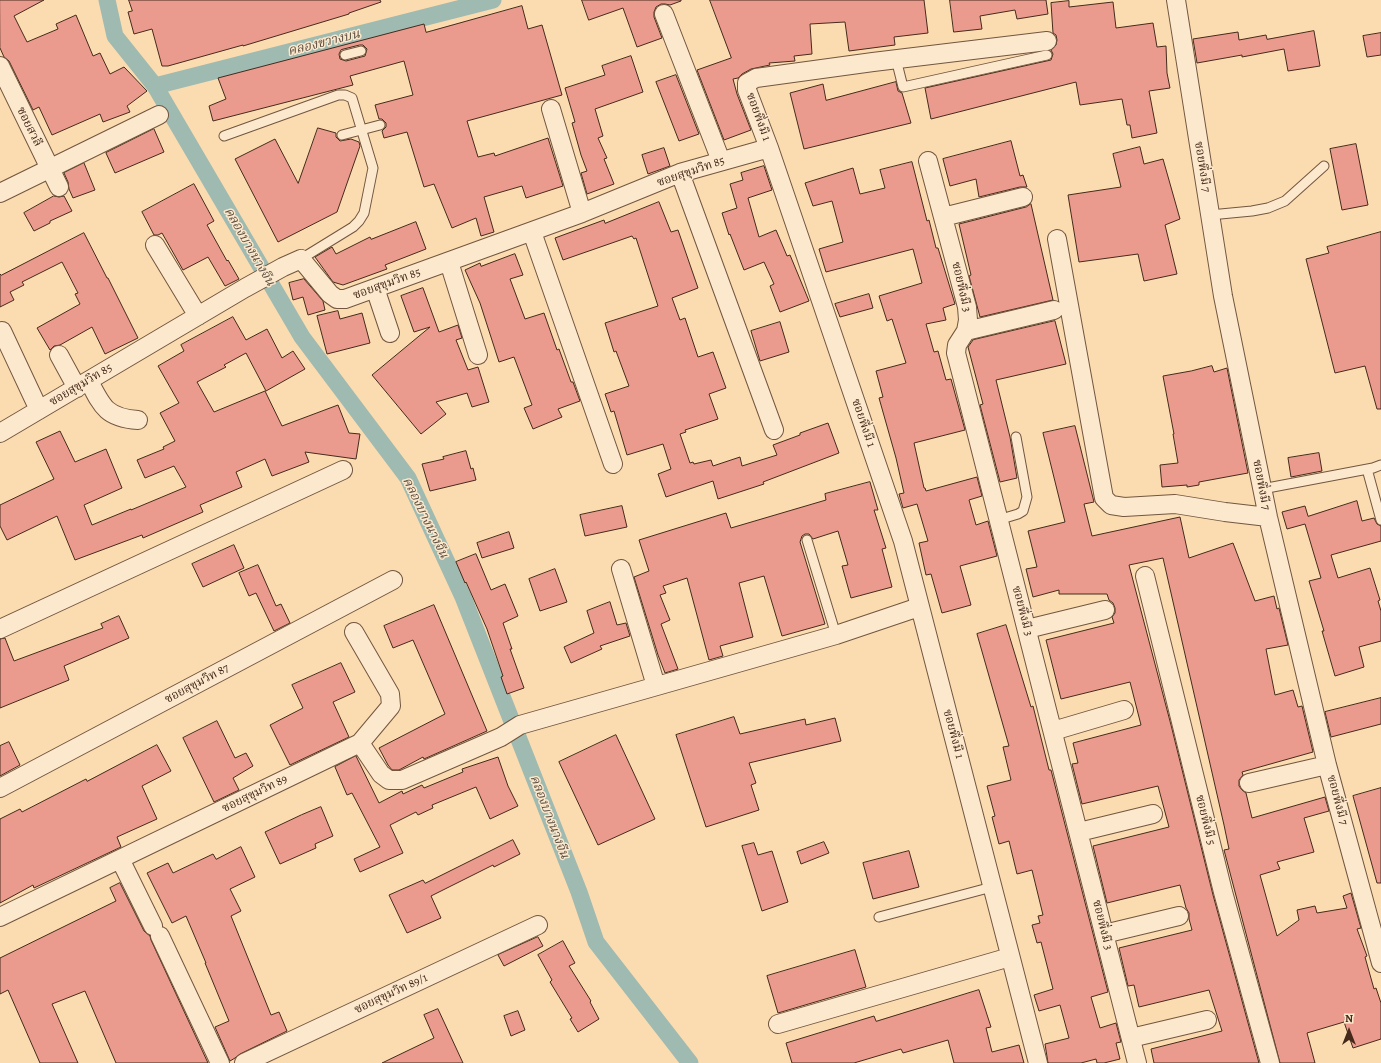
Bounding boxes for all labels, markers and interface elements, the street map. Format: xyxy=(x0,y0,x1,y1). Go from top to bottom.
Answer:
water label: คลองขวางบน xyxy=(286,27,362,59)
street label: ซอยพึ่งมี 1 xyxy=(743,91,773,143)
street label: ซอยสวลี xyxy=(13,105,45,149)
street label: ซอยพึ่งมี 7 xyxy=(1191,141,1213,193)
street label: ซอยสุขุมวิท 85 xyxy=(655,154,727,190)
water label: คลองบางนางจีน xyxy=(220,205,278,289)
street label: ซอยพึ่งมี 3 xyxy=(948,260,974,314)
street label: ซอยสุขุมวิท 85 xyxy=(351,265,423,303)
street label: ซอยสุขุมวิท 85 xyxy=(47,361,115,409)
street label: ซอยพึ่งมี 1 xyxy=(848,397,878,449)
street label: ซอยพึ่งมี 7 xyxy=(1249,458,1273,512)
water label: คลองบางนางจีน xyxy=(399,475,451,561)
street label: ซอยพึ่งมี 3 xyxy=(1008,584,1036,638)
street label: ซอยสุขุมวิท 87 xyxy=(162,661,232,707)
street label: ซอยพึ่งมี 1 xyxy=(940,708,966,760)
street label: ซอยสุขุมวิท 89 xyxy=(220,772,290,816)
water label: คลองบางนางจีน xyxy=(526,773,572,861)
street label: ซอยพึ่งมี 7 xyxy=(1323,773,1351,827)
street label: ซอยพึ่งมี 5 xyxy=(1192,793,1218,847)
street label: ซอยพึ่งมี 3 xyxy=(1089,898,1115,952)
street label: ซอยสุขุมวิท 89/1 xyxy=(352,971,430,1017)
north arrow xyxy=(1329,1011,1369,1051)
text: N xyxy=(1345,1011,1353,1026)

